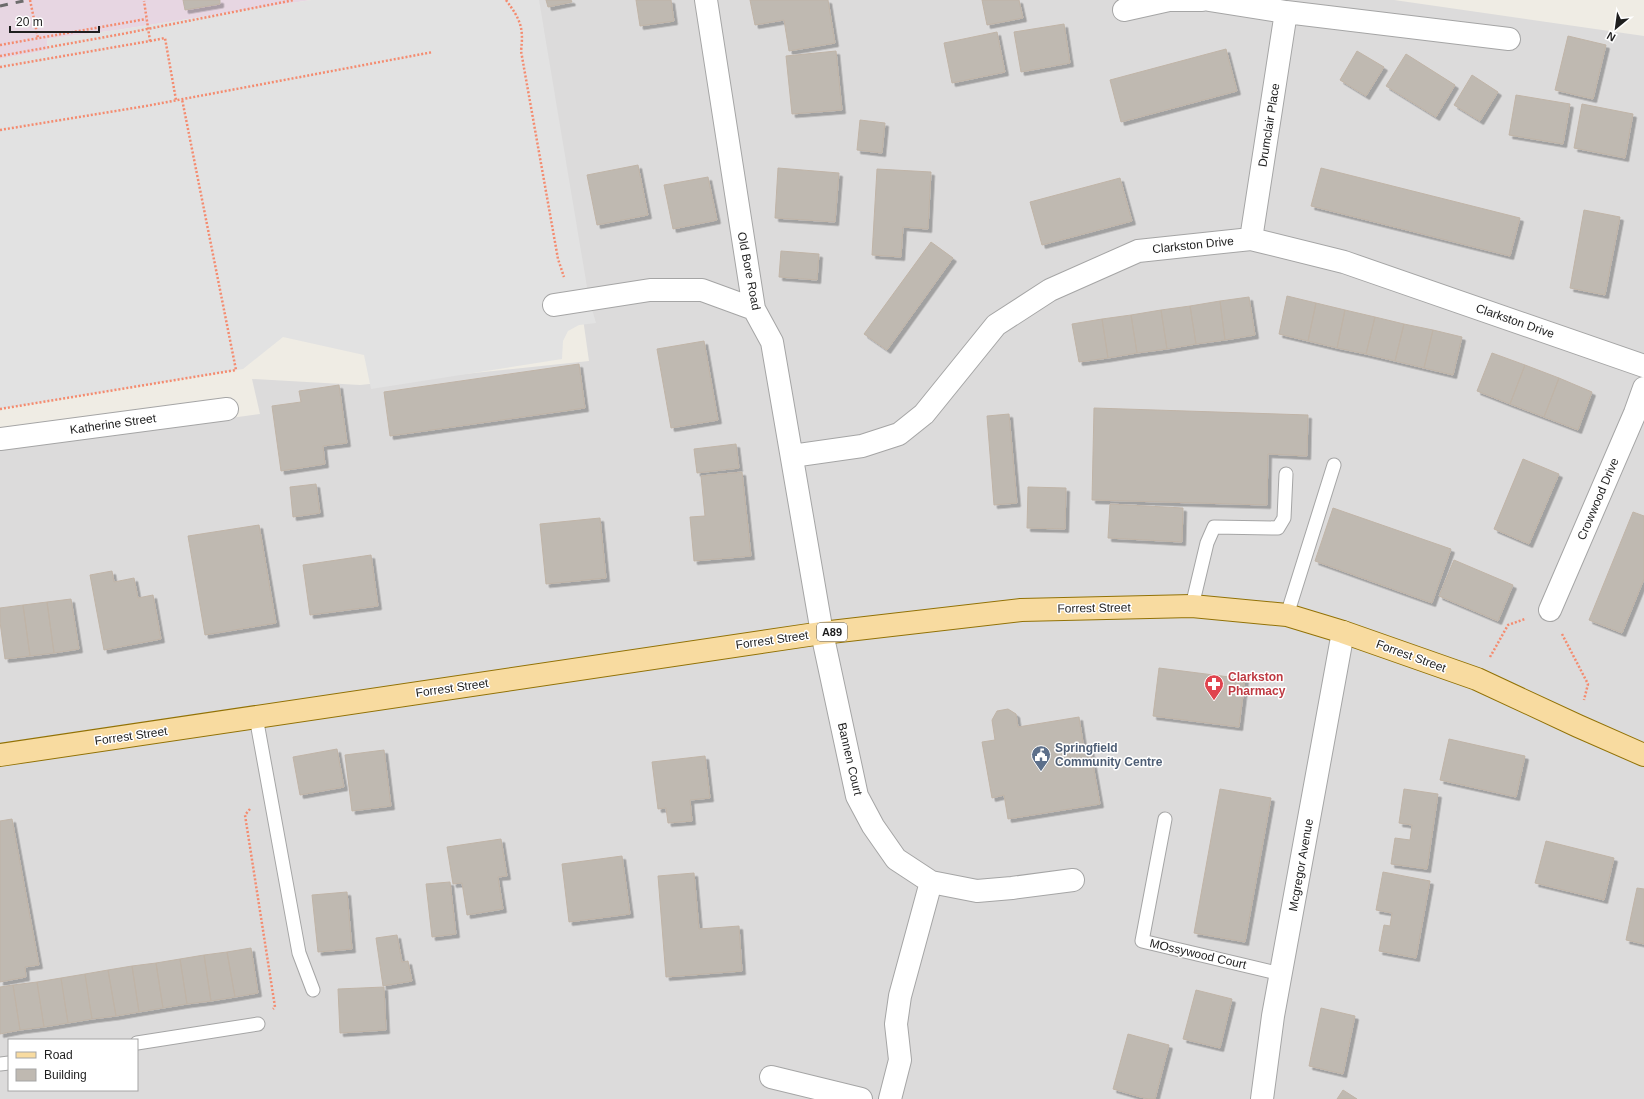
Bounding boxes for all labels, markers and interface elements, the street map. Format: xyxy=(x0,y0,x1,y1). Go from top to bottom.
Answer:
scale bar xyxy=(10,8,99,34)
north arrow xyxy=(1596,8,1636,48)
text: 20 m xyxy=(16,15,43,29)
text: N xyxy=(1605,30,1618,44)
street label: Drumclair Place xyxy=(1255,82,1283,168)
street label: Old Bore Road xyxy=(735,231,763,311)
street label: Clarkston Drive xyxy=(1151,234,1235,256)
street label: Clarkston Drive xyxy=(1474,301,1556,341)
street label: Katherine Street xyxy=(69,411,158,437)
street label: Crowwood Drive xyxy=(1574,455,1622,542)
street label: Forrest Street xyxy=(1057,600,1131,616)
road number: A89 xyxy=(817,623,847,641)
street label: Forrest Street xyxy=(735,628,810,652)
street label: Forrest Street xyxy=(1374,637,1448,675)
place label: Clarkston Pharmacy xyxy=(1228,670,1286,698)
pharmacy icon: Clarkston Pharmacy xyxy=(1203,673,1225,701)
street label: Forrest Street xyxy=(415,676,490,700)
street label: Bannen Court xyxy=(835,721,865,797)
street label: Forrest Street xyxy=(94,724,169,748)
place label: Springfield Community Centre xyxy=(1055,741,1163,769)
public building icon: Springfield Community Centre xyxy=(1030,744,1052,772)
street label: Mcgregor Avenue xyxy=(1286,817,1316,912)
street label: MOssywood Court xyxy=(1148,936,1248,972)
legend xyxy=(8,1039,138,1091)
text: Road xyxy=(44,1048,73,1062)
text: Building xyxy=(44,1068,87,1082)

